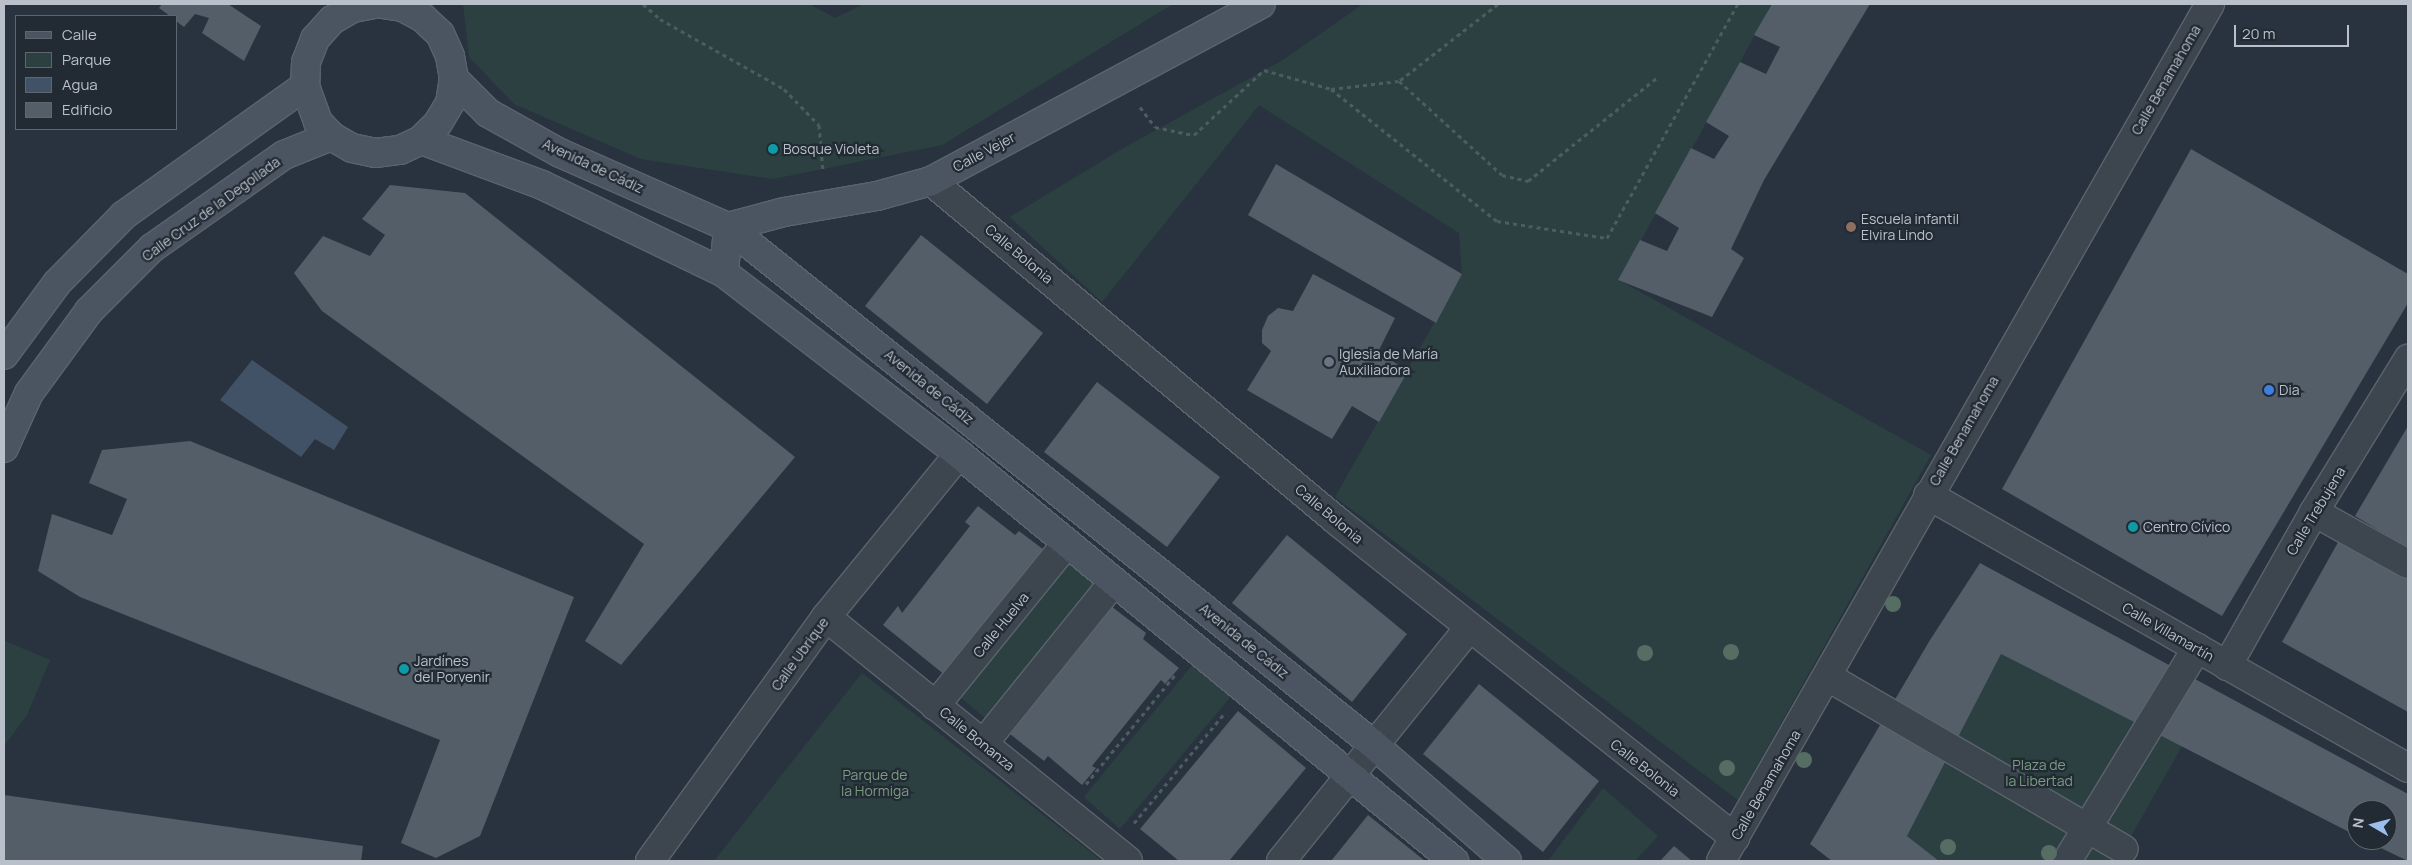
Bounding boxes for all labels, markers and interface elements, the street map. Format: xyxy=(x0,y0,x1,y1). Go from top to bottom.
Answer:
legend xyxy=(15,15,178,130)
scale bar xyxy=(2237,15,2352,47)
street label: Calle Benamahoma xyxy=(2128,22,2204,138)
text: 20 m xyxy=(2242,23,2275,44)
text: Calle xyxy=(62,24,97,45)
text: Parque xyxy=(62,49,111,70)
text: Agua xyxy=(62,74,98,95)
text: Edificio xyxy=(62,99,112,120)
street label: Calle Vejer xyxy=(950,129,1018,175)
street label: Avenida de Cádiz xyxy=(540,135,646,197)
place label: Bosque Violeta xyxy=(783,141,879,157)
marker: Bosque Violeta xyxy=(767,143,779,155)
street label: Calle Cruz de la Degollada xyxy=(139,153,283,265)
place label: Escuela infantil Elvira Lindo xyxy=(1861,211,1959,243)
street label: Calle Bolonia xyxy=(982,221,1056,287)
marker: Escuela infantil Elvira Lindo xyxy=(1845,221,1857,233)
street label: Avenida de Cádiz xyxy=(881,346,977,428)
place label: Iglesia de María Auxiliadora xyxy=(1339,346,1438,378)
marker: Iglesia de María Auxiliadora xyxy=(1323,356,1335,368)
street label: Calle Benamahoma xyxy=(1926,373,2002,489)
place label: Dia xyxy=(2279,382,2299,398)
marker: Dia xyxy=(2263,384,2275,396)
street label: Calle Trebujena xyxy=(2283,464,2349,558)
street label: Calle Bolonia xyxy=(1292,481,1366,547)
place label: Centro Cívico xyxy=(2143,519,2230,535)
marker: Centro Cívico xyxy=(2127,521,2139,533)
street label: Calle Huelva xyxy=(970,589,1032,661)
street label: Calle Villamartín xyxy=(2119,599,2217,665)
street label: Avenida de Cádiz xyxy=(1196,600,1292,682)
street label: Calle Ubrique xyxy=(768,614,832,694)
place label: Jardínes del Porvenir xyxy=(414,653,490,686)
marker: Jardínes del Porvenir xyxy=(398,663,410,675)
street label: Calle Bonanza xyxy=(936,704,1018,774)
street label: Calle Benamahoma xyxy=(1728,727,1804,843)
street label: Calle Bolonia xyxy=(1607,736,1683,800)
park label: Plaza de la Libertad xyxy=(2005,757,2073,790)
park label: Parque de la Hormiga xyxy=(841,767,909,800)
north arrow xyxy=(2347,800,2397,850)
text: N xyxy=(2348,817,2368,829)

